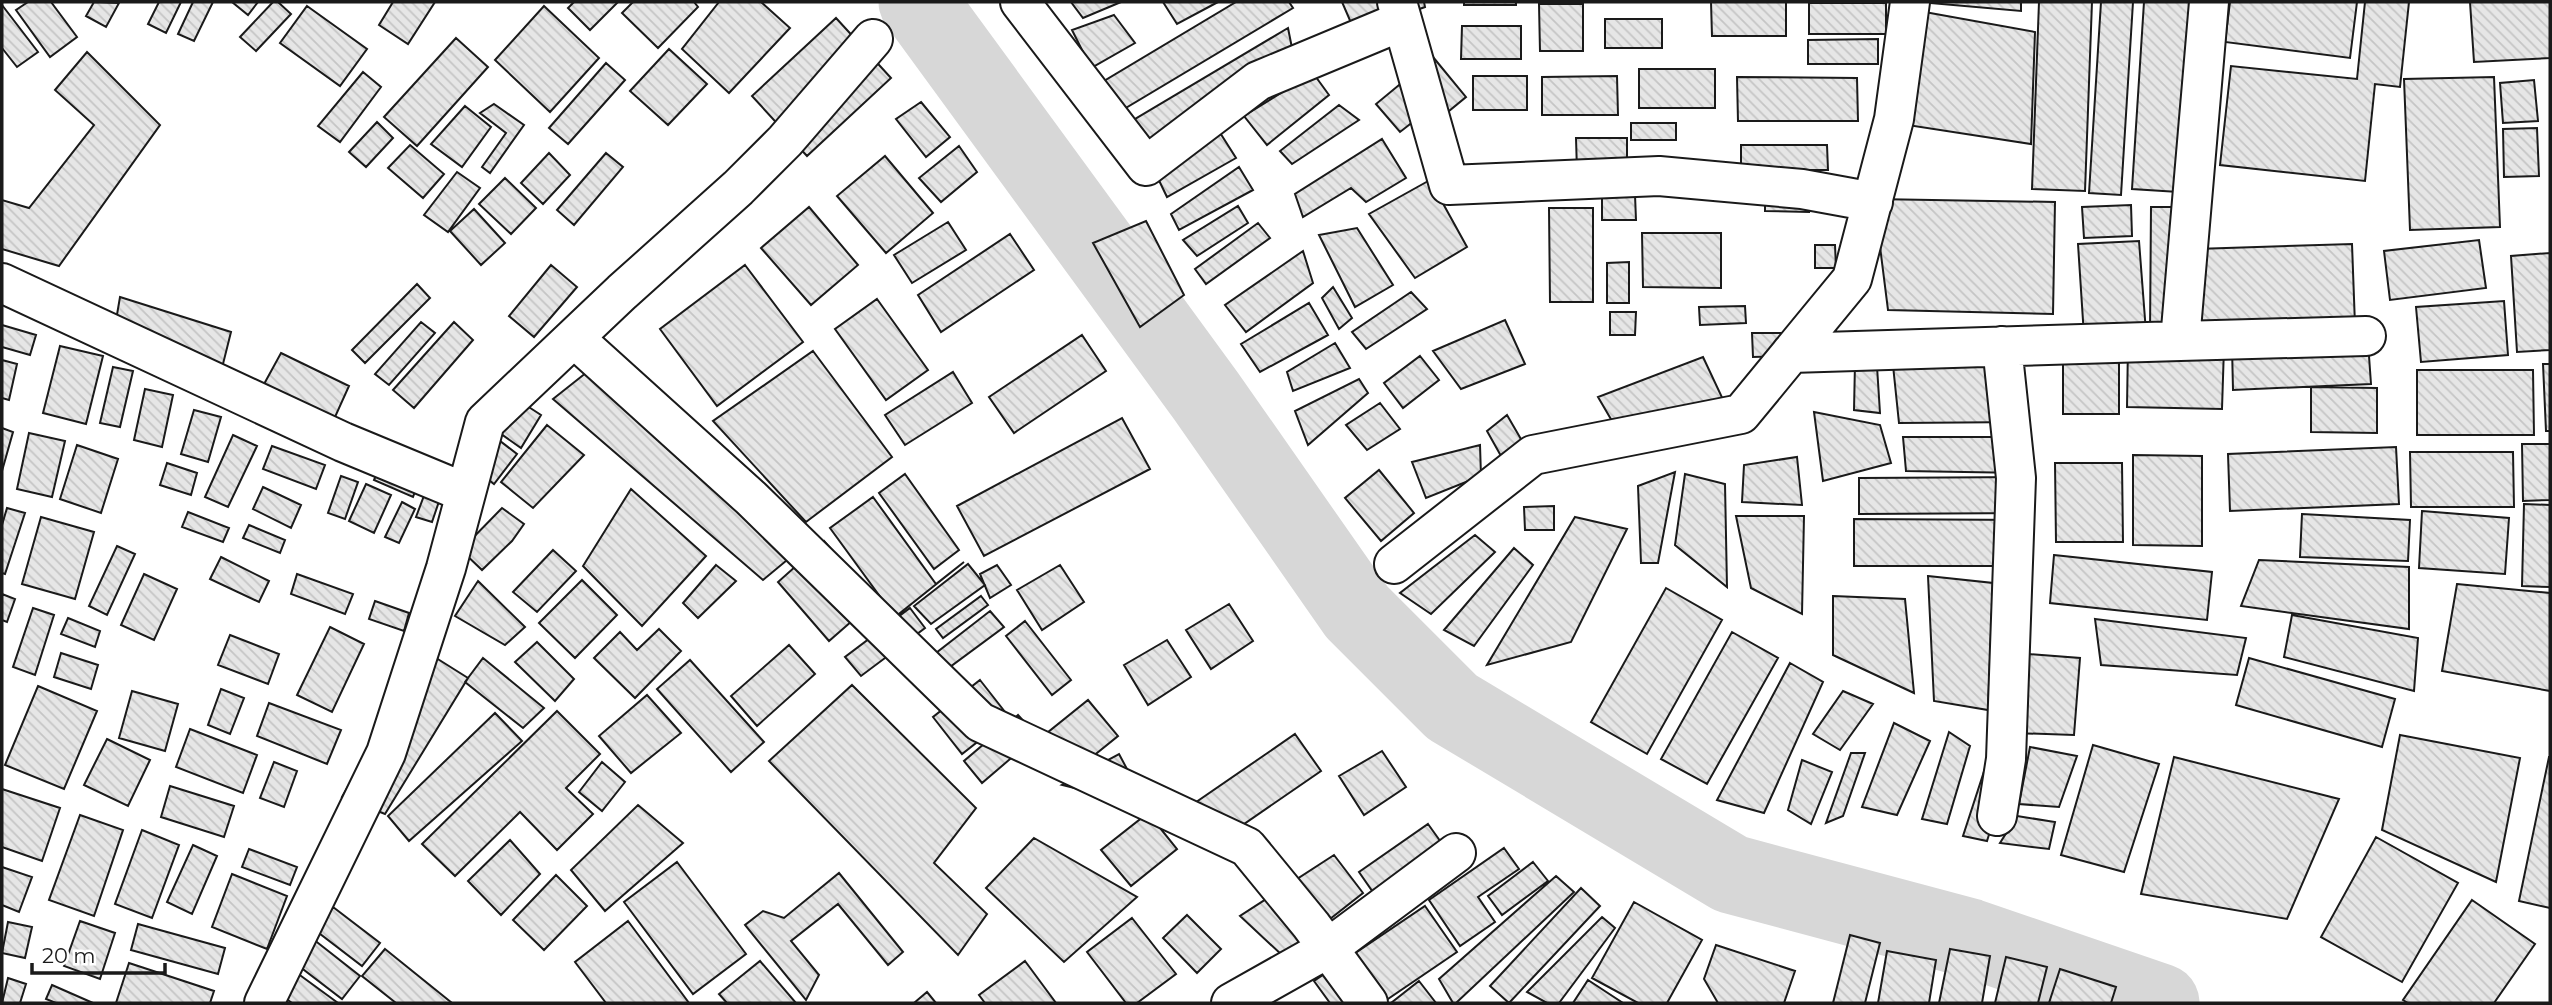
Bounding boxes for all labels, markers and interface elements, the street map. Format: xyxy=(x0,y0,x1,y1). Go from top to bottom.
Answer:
scale bar xyxy=(32,932,164,976)
text: 20 m xyxy=(42,943,96,968)

